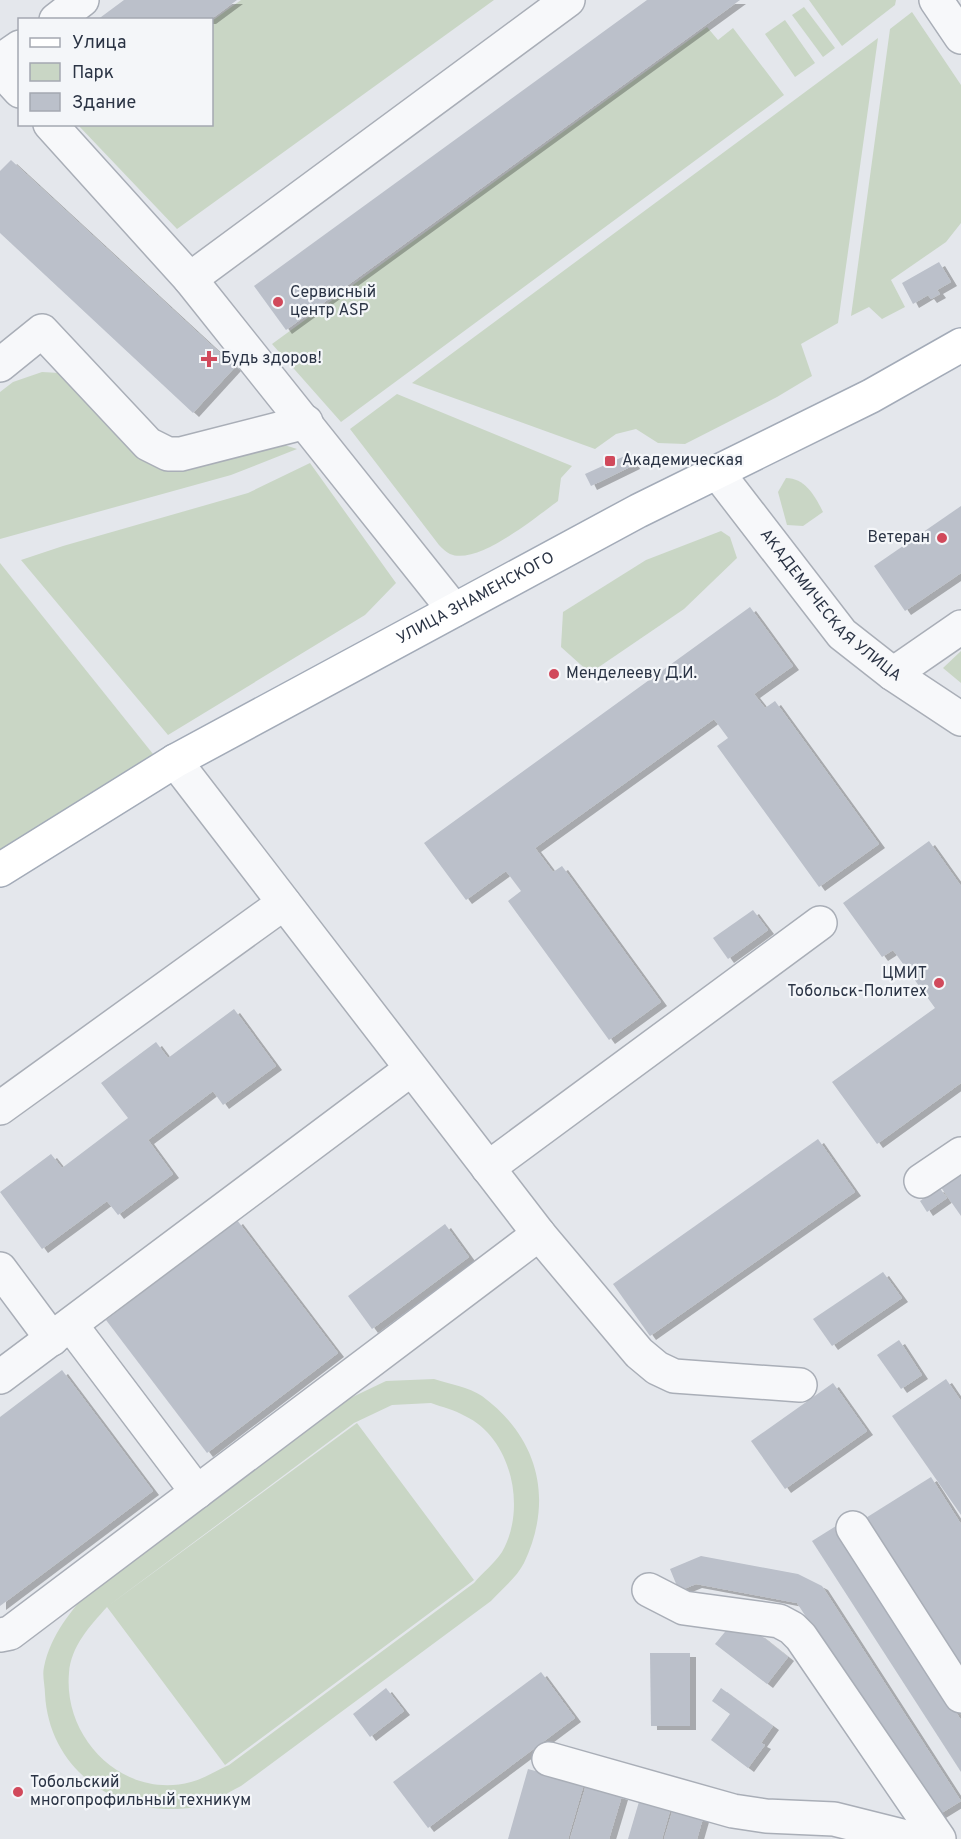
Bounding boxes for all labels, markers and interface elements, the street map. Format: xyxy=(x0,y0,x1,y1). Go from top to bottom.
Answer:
legend xyxy=(18,18,213,126)
text: Улица xyxy=(72,32,126,55)
text: Парк xyxy=(72,62,114,85)
text: Здание xyxy=(72,92,136,115)
place label: Сервисный центр ASP xyxy=(290,283,376,321)
marker: Сервисный центр ASP xyxy=(271,295,285,309)
place label: Будь здоров! xyxy=(221,349,322,369)
marker: Будь здоров! xyxy=(202,352,216,366)
place label: Академическая xyxy=(622,451,743,471)
marker: Академическая xyxy=(603,454,617,468)
street label: АКАДЕМИЧЕСКАЯ УЛИЦА xyxy=(755,525,905,687)
place label: Ветеран xyxy=(867,528,930,548)
marker: Ветеран xyxy=(935,531,949,545)
street label: УЛИЦА ЗНАМЕНСКОГО xyxy=(394,548,558,649)
place label: Менделееву Д.И. xyxy=(566,664,697,684)
marker: Менделееву Д.И. xyxy=(547,667,561,681)
place label: ЦМИТ Тобольск-Политех xyxy=(787,964,927,1002)
marker: ЦМИТ Тобольск-Политех xyxy=(932,976,946,990)
place label: Тобольский многопрофильный техникум xyxy=(30,1773,251,1811)
marker: Тобольский многопрофильный техникум xyxy=(11,1785,25,1799)

